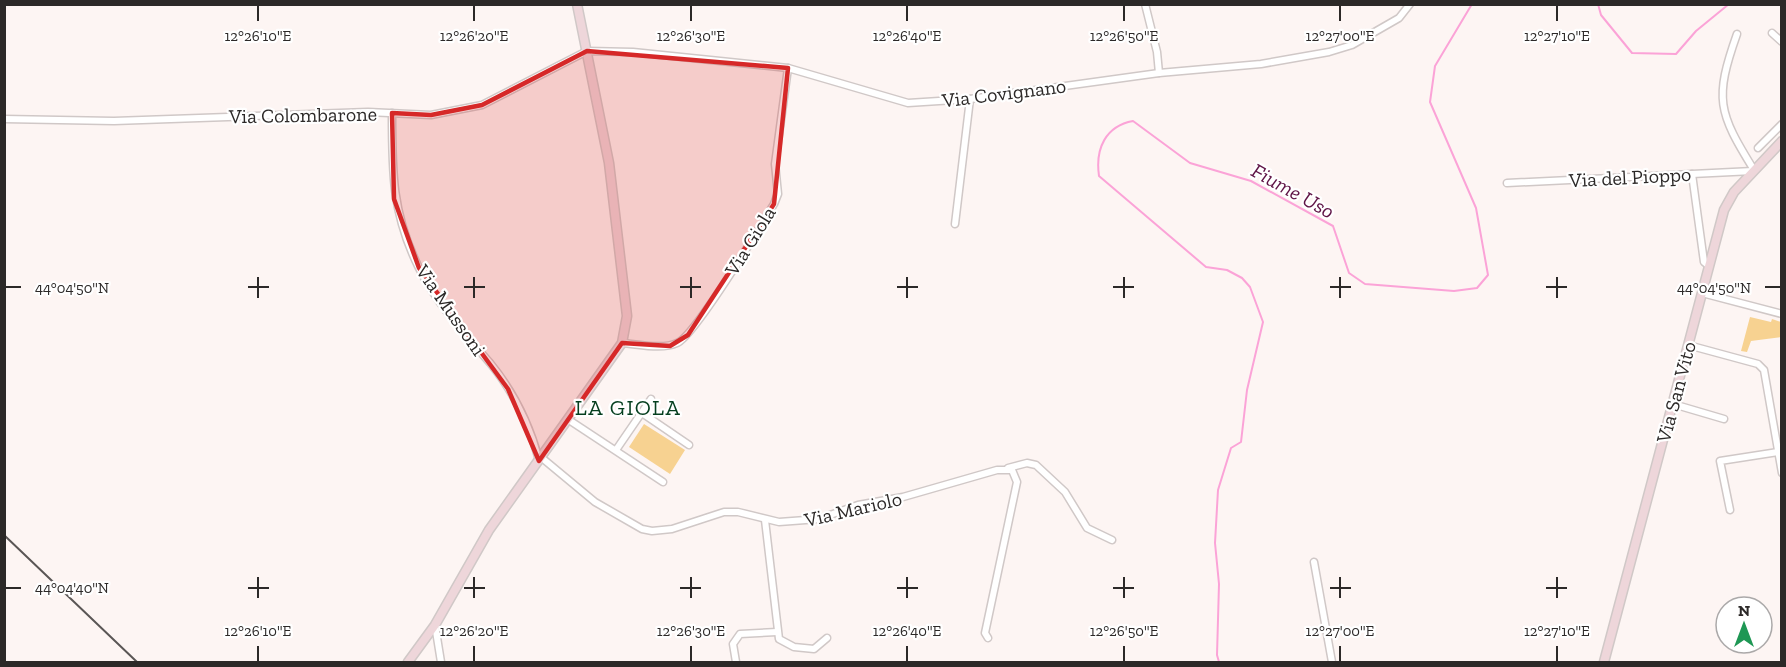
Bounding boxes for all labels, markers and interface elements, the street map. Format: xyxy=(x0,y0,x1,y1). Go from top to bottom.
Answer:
text: 12°26'10"E xyxy=(225,27,292,45)
text: 12°26'20"E xyxy=(440,27,509,45)
text: 12°26'30"E xyxy=(657,27,725,45)
text: 12°26'40"E xyxy=(873,27,941,45)
text: 12°26'50"E xyxy=(1090,27,1159,45)
text: 12°27'00"E xyxy=(1306,27,1375,45)
text: 12°27'10"E xyxy=(1524,27,1590,45)
street label: Via Covignano xyxy=(940,73,1067,113)
street label: Via Colombarone xyxy=(228,102,377,128)
water label: Fiume Uso xyxy=(1247,158,1339,224)
street label: Via del Pioppo xyxy=(1567,162,1692,192)
street label: Via Giola xyxy=(719,202,781,281)
street label: Via Mussoni xyxy=(410,259,491,360)
text: 44°04'50"N xyxy=(35,279,109,297)
text: 44°04'50"N xyxy=(1677,279,1751,297)
street label: Via San Vito xyxy=(1651,339,1701,446)
district label: LA GIOLA xyxy=(575,394,681,421)
street label: Via Mariolo xyxy=(801,486,904,532)
text: 44°04'40"N xyxy=(35,579,109,597)
north arrow xyxy=(1714,595,1774,655)
text: N xyxy=(1738,601,1750,620)
text: 12°26'10"E xyxy=(225,622,292,640)
text: 12°26'20"E xyxy=(440,622,509,640)
text: 12°26'30"E xyxy=(657,622,725,640)
text: 12°26'40"E xyxy=(873,622,941,640)
text: 12°26'50"E xyxy=(1090,622,1159,640)
text: 12°27'00"E xyxy=(1306,622,1375,640)
text: 12°27'10"E xyxy=(1524,622,1590,640)

